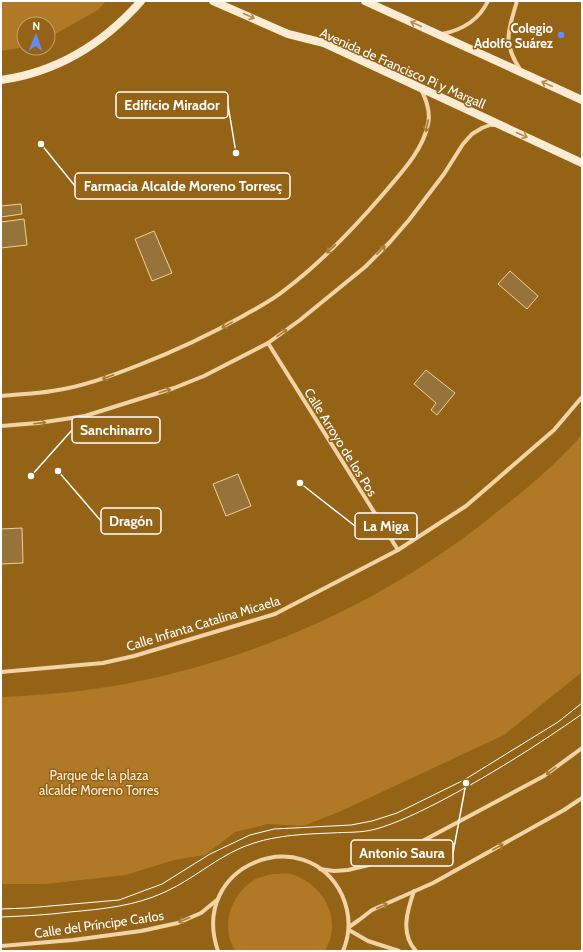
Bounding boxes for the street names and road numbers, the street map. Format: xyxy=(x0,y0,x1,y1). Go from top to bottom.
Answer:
street label: Avenida de Francisco Pi y Margall xyxy=(318,24,488,112)
street label: Calle Arroyo de los Pos xyxy=(301,385,381,500)
street label: Calle Infanta Catalina Micaela xyxy=(124,592,282,654)
street label: Calle del Príncipe Carlos xyxy=(33,907,165,941)

